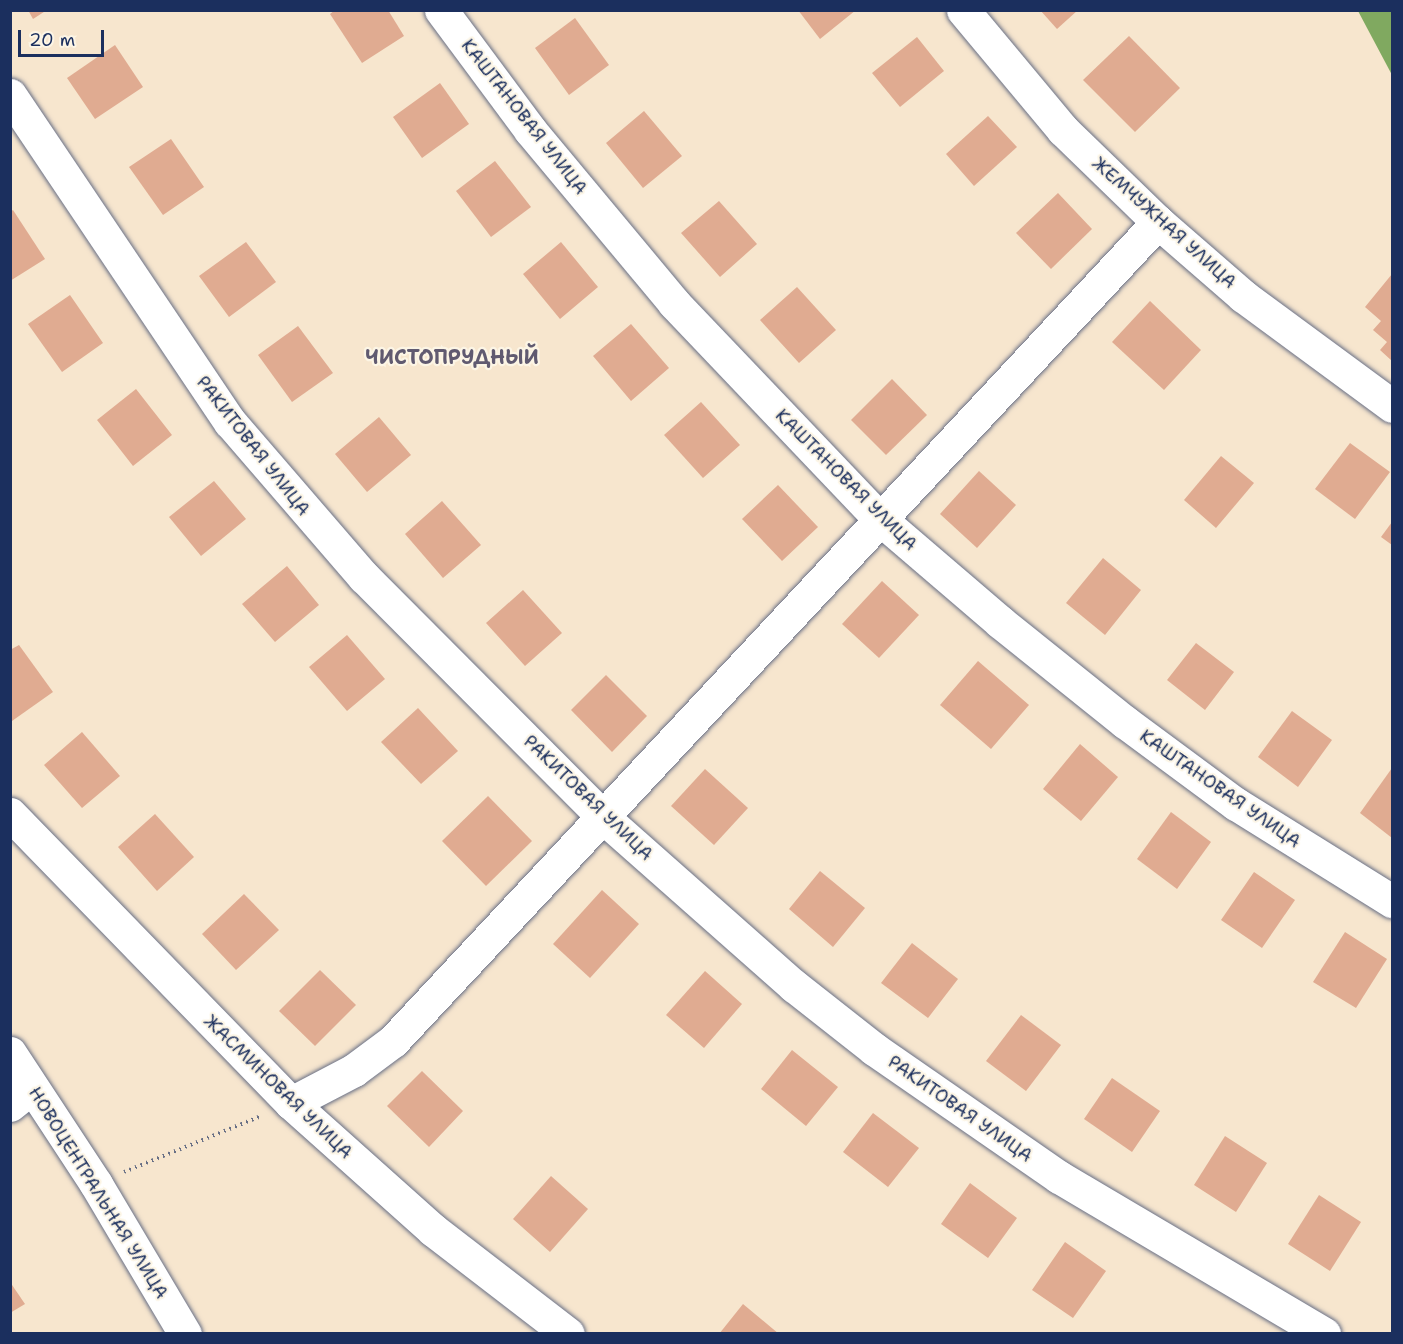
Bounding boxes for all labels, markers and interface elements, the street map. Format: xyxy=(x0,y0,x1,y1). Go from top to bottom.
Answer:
scale bar xyxy=(21,18,106,56)
text: 20 m xyxy=(29,28,75,52)
street label: КАШТАНОВАЯ УЛИЦА xyxy=(457,35,591,199)
street label: ЖЕМЧУЖНАЯ УЛИЦА xyxy=(1088,153,1240,293)
district label: ЧИСТОПРУДНЫЙ xyxy=(365,344,539,370)
street label: РАКИТОВАЯ УЛИЦА xyxy=(192,372,314,520)
street label: КАШТАНОВАЯ УЛИЦА xyxy=(771,405,921,555)
street label: КАШТАНОВАЯ УЛИЦА xyxy=(1135,725,1305,853)
street label: РАКИТОВАЯ УЛИЦА xyxy=(519,731,657,865)
street label: ЖАСМИНОВАЯ УЛИЦА xyxy=(199,1011,357,1163)
street label: РАКИТОВАЯ УЛИЦА xyxy=(884,1051,1036,1167)
street label: НОВОЦЕНТРАЛЬНАЯ УЛИЦА xyxy=(24,1083,172,1303)

